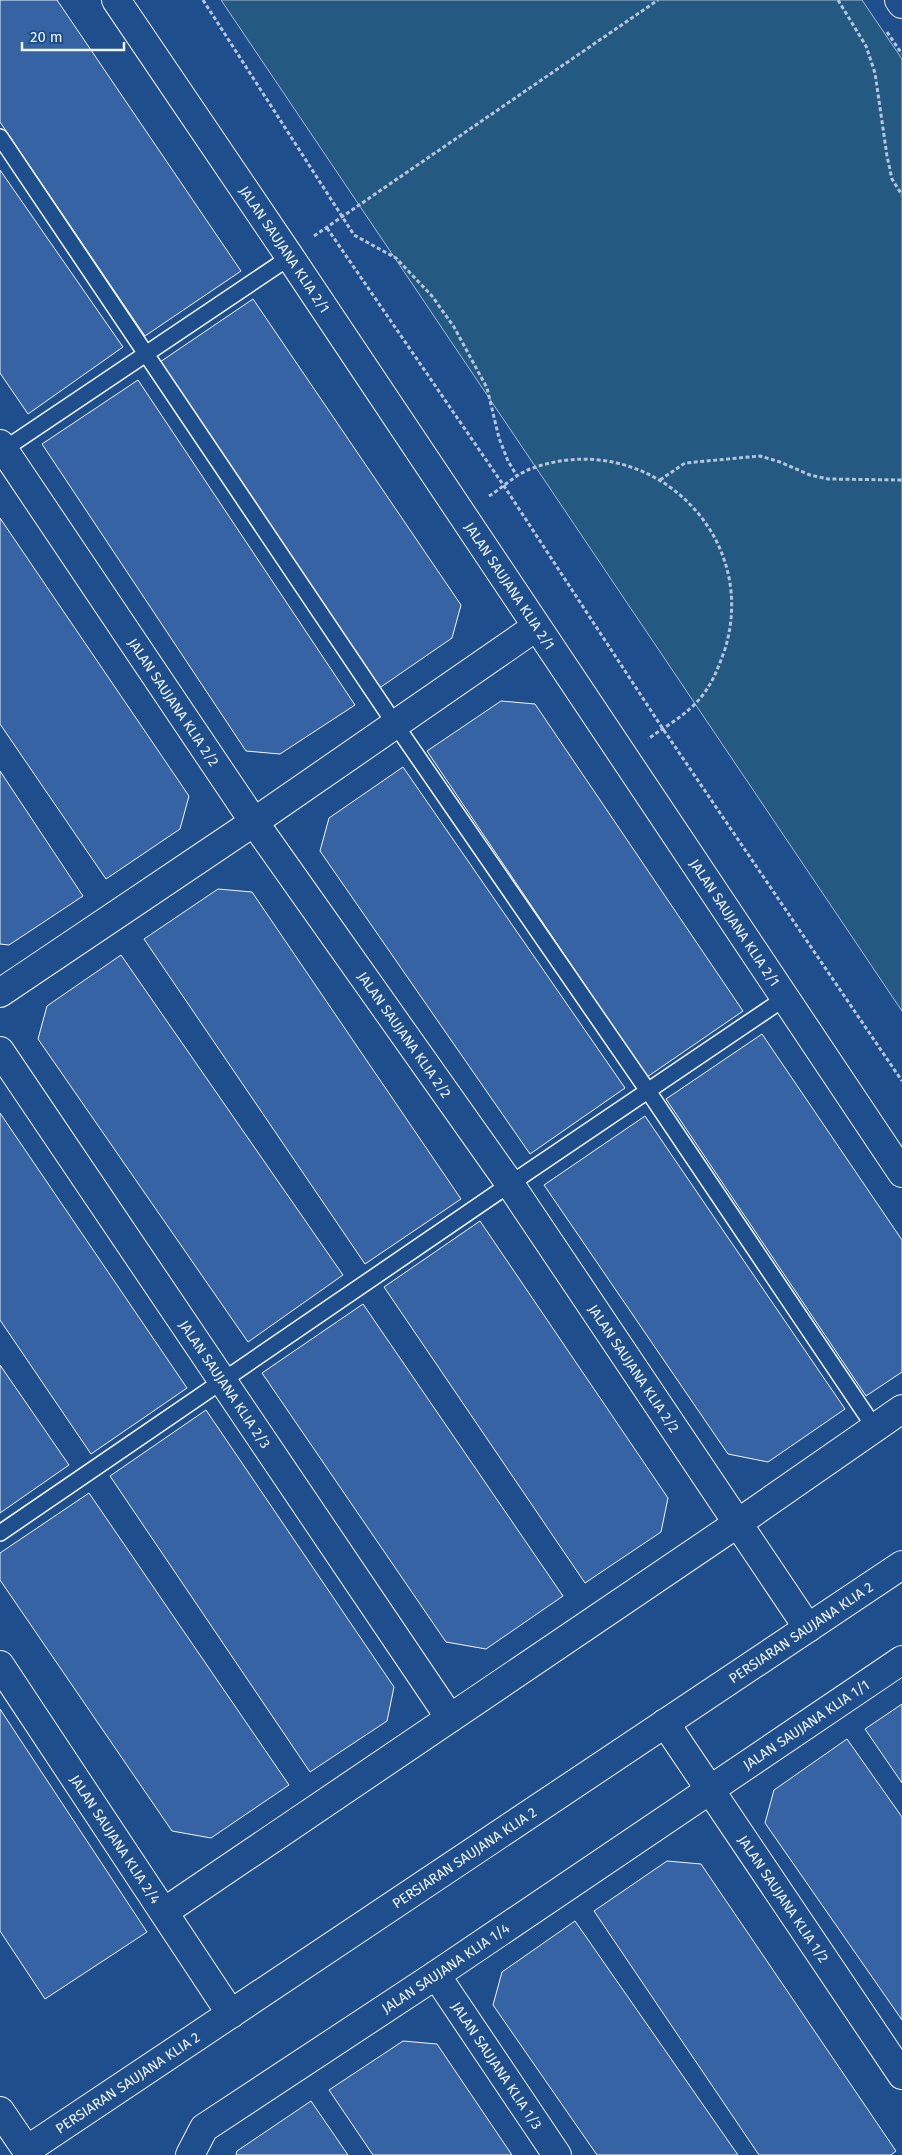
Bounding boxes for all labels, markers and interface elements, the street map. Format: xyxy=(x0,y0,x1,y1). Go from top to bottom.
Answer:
scale bar xyxy=(22,20,125,52)
text: 20 m xyxy=(30,28,63,46)
street label: JALAN SAUJANA KLIA 2/1 xyxy=(235,183,333,316)
street label: JALAN SAUJANA KLIA 2/1 xyxy=(461,519,558,653)
street label: JALAN SAUJANA KLIA 2/2 xyxy=(124,635,222,770)
street label: JALAN SAUJANA KLIA 2/1 xyxy=(686,856,783,990)
street label: JALAN SAUJANA KLIA 2/2 xyxy=(354,969,455,1102)
street label: JALAN SAUJANA KLIA 2/2 xyxy=(584,1302,682,1436)
street label: JALAN SAUJANA KLIA 2/3 xyxy=(175,1317,274,1452)
street label: PERSIARAN SAUJANA KLIA 2 xyxy=(726,1579,877,1687)
street label: JALAN SAUJANA KLIA 1/1 xyxy=(740,1677,873,1774)
street label: JALAN SAUJANA KLIA 2/4 xyxy=(66,1772,164,1908)
street label: PERSIARAN SAUJANA KLIA 2 xyxy=(389,1804,540,1912)
street label: JALAN SAUJANA KLIA 1/2 xyxy=(734,1832,832,1966)
street label: JALAN SAUJANA KLIA 1/4 xyxy=(379,1919,513,2017)
street label: JALAN SAUJANA KLIA 1/3 xyxy=(448,1999,545,2133)
street label: PERSIARAN SAUJANA KLIA 2 xyxy=(52,2029,203,2137)

